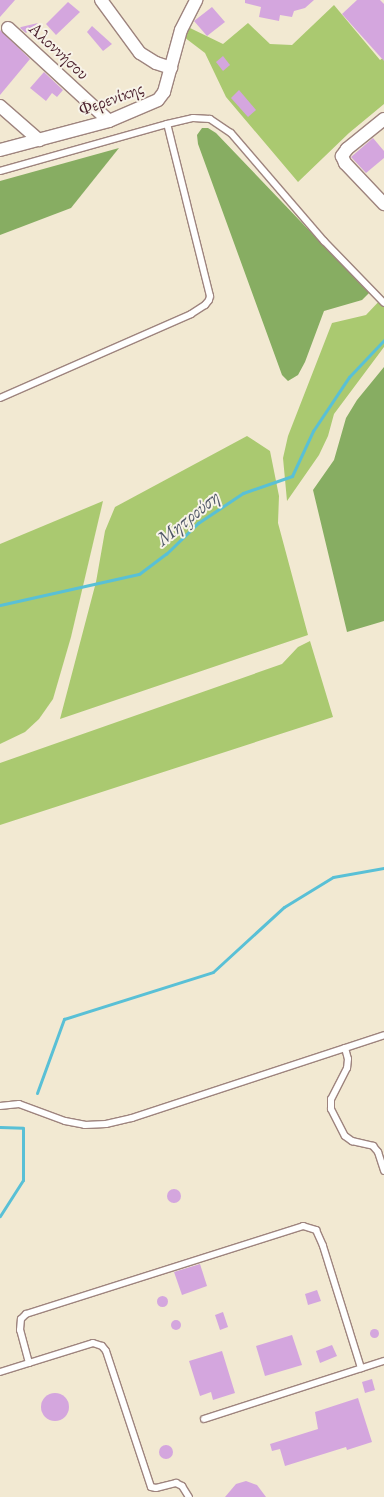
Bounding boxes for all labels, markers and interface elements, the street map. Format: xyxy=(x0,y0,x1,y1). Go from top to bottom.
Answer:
street label: Αλοννήσου xyxy=(24,18,94,84)
street label: Φερενίκης xyxy=(76,77,146,121)
water label: Μητρούση xyxy=(152,485,224,551)

